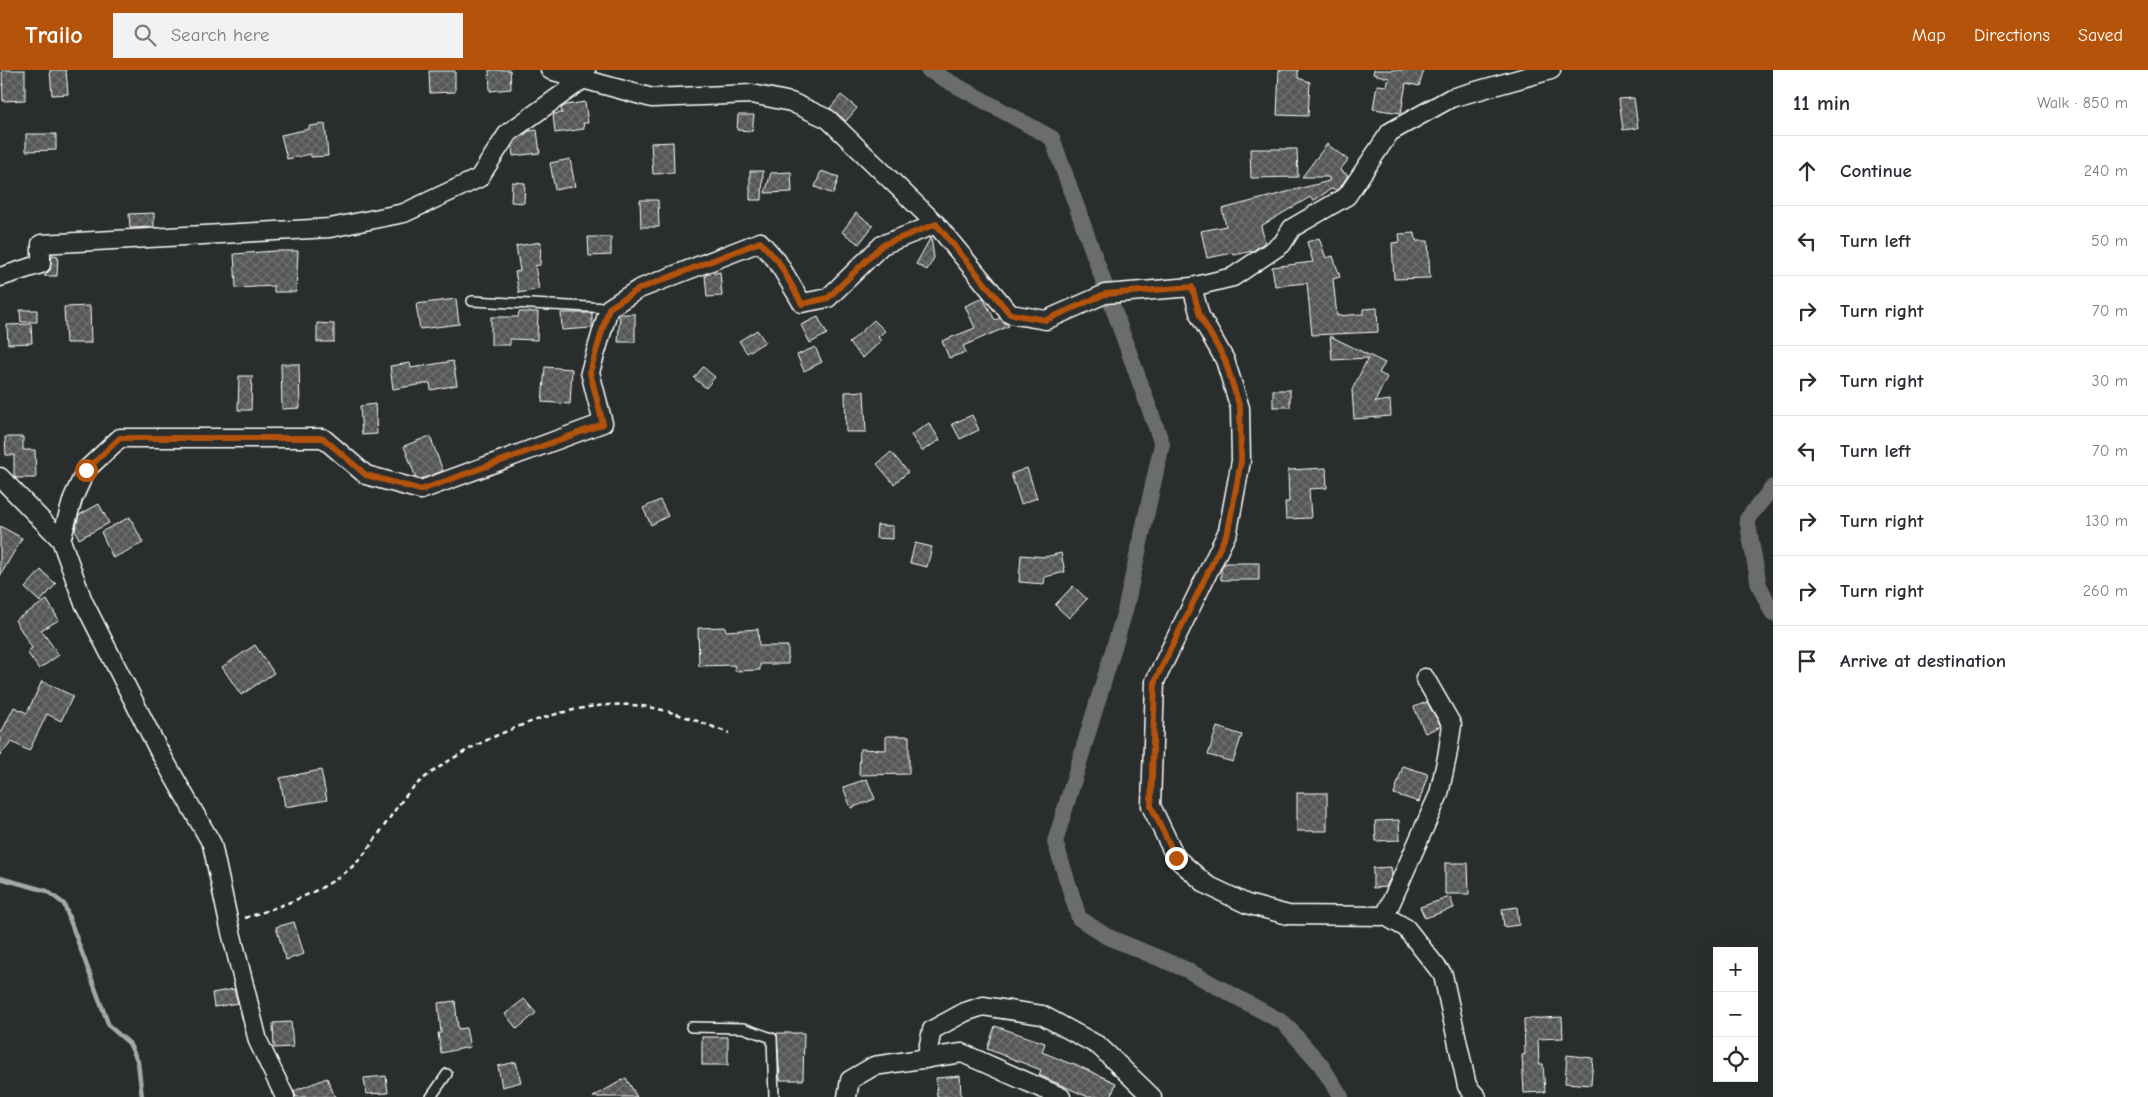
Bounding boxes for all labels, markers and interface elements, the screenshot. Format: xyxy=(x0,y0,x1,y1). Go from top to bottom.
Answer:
search box xyxy=(113,13,463,58)
text: Trailo xyxy=(25,21,83,49)
icon: search xyxy=(131,21,159,49)
text: Search here xyxy=(171,24,270,46)
text: Map xyxy=(1912,25,1946,46)
text: Directions xyxy=(1974,25,2050,46)
text: Saved xyxy=(2078,25,2123,46)
text: 11 min xyxy=(1793,91,1850,115)
text: Walk · 850 m xyxy=(2037,94,2128,112)
icon: ahead xyxy=(1793,157,1821,185)
text: Continue xyxy=(1840,160,1912,182)
text: 240 m xyxy=(2084,162,2128,180)
icon: left xyxy=(1793,227,1821,255)
text: Turn left xyxy=(1840,230,1911,252)
text: 50 m xyxy=(2091,232,2128,250)
icon: right xyxy=(1793,297,1821,325)
text: Turn right xyxy=(1840,300,1924,322)
text: 70 m xyxy=(2092,302,2128,320)
icon: right xyxy=(1793,367,1821,395)
text: Turn right xyxy=(1840,370,1924,392)
text: 30 m xyxy=(2092,372,2128,390)
icon: left xyxy=(1793,437,1821,465)
text: Turn left xyxy=(1840,440,1911,462)
text: 70 m xyxy=(2092,442,2128,460)
route start xyxy=(75,459,98,482)
icon: right xyxy=(1793,507,1821,535)
text: Turn right xyxy=(1840,510,1924,532)
text: 130 m xyxy=(2085,512,2128,530)
icon: right xyxy=(1793,577,1821,605)
text: Turn right xyxy=(1840,580,1924,602)
text: 260 m xyxy=(2083,582,2128,600)
icon: arrive xyxy=(1793,647,1821,675)
text: Arrive at destination xyxy=(1840,650,2006,672)
route end xyxy=(1165,847,1188,870)
map controls xyxy=(1713,947,1758,1082)
button: + xyxy=(1713,947,1758,992)
button: − xyxy=(1713,992,1758,1037)
button: locate xyxy=(1713,1037,1758,1082)

